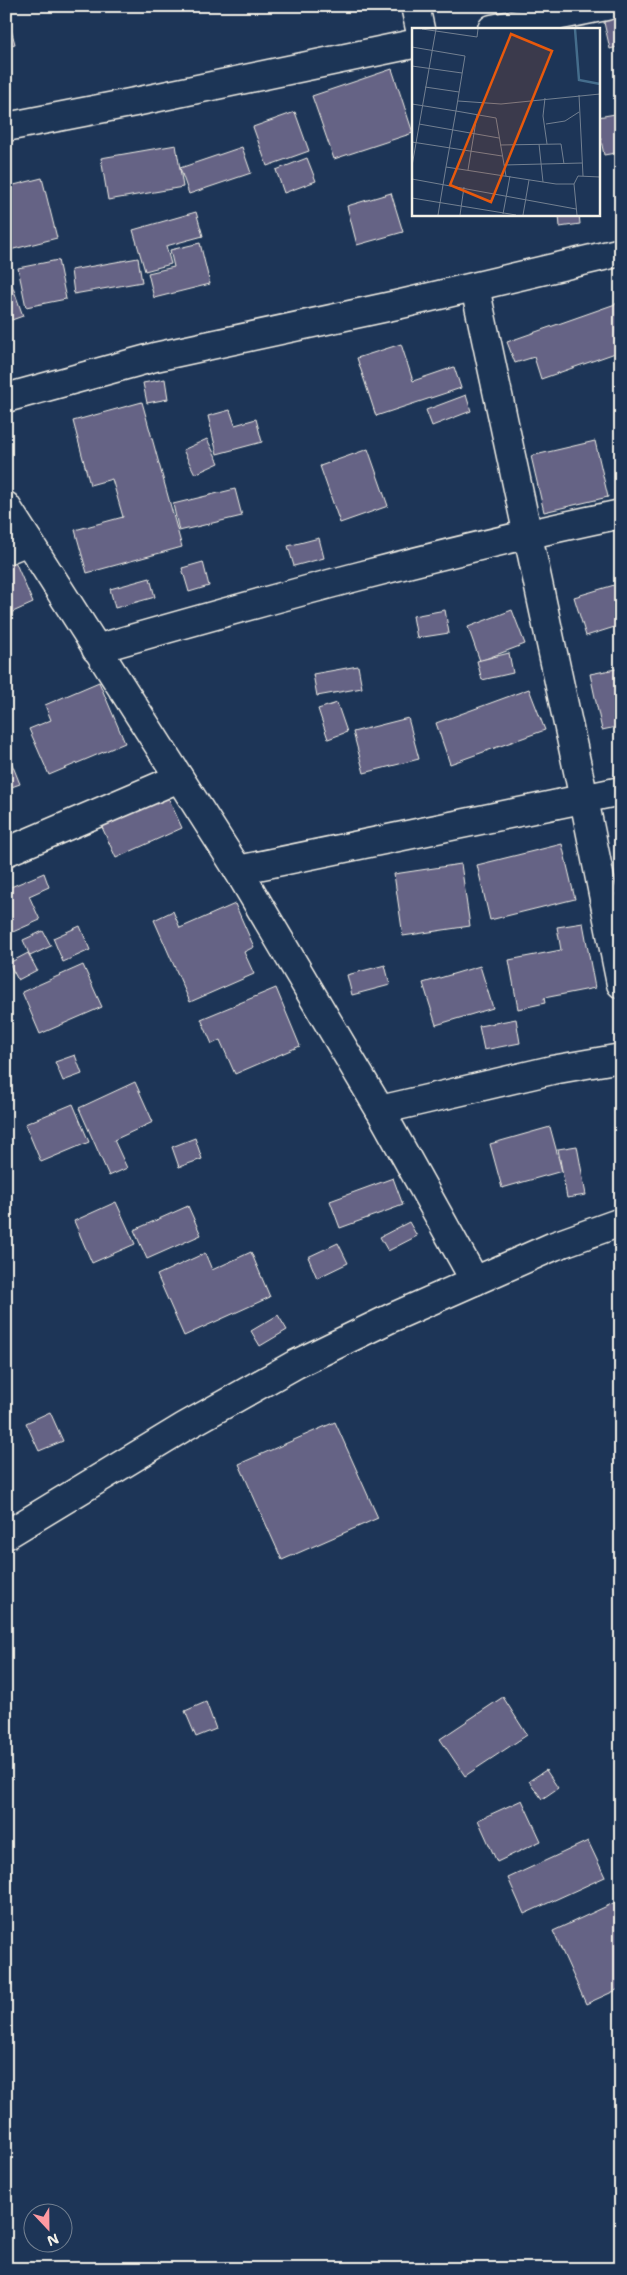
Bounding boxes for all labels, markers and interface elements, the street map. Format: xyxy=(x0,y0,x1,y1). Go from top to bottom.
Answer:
inset map xyxy=(412,28,600,215)
north arrow xyxy=(22,2202,72,2252)
text: N xyxy=(44,2230,61,2250)

